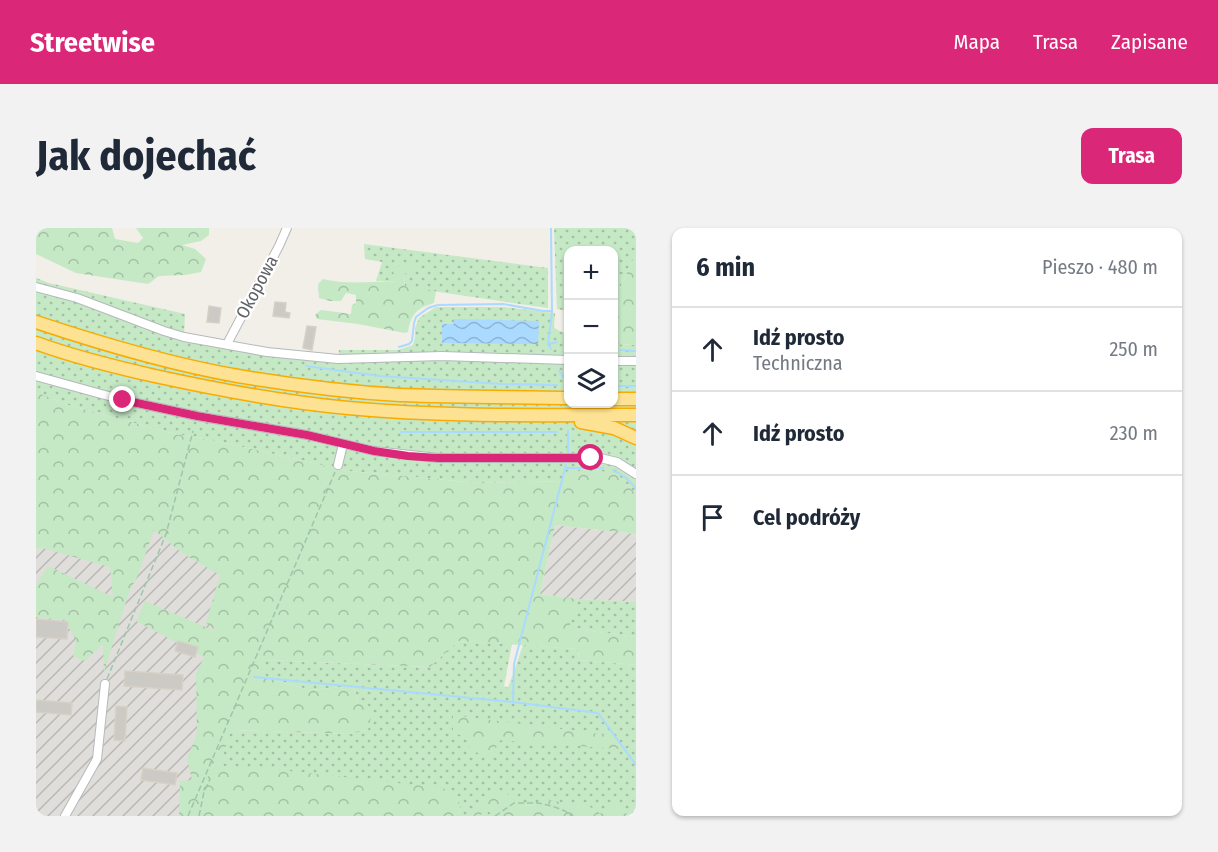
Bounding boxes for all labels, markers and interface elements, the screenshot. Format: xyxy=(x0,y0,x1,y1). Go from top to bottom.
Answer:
text: Streetwise xyxy=(30,26,155,59)
text: Mapa xyxy=(954,29,1000,55)
text: Trasa xyxy=(1033,29,1078,55)
text: Zapisane xyxy=(1111,29,1188,55)
button: Trasa xyxy=(1081,128,1182,184)
text: Jak dojechać xyxy=(36,131,256,181)
map controls xyxy=(564,246,618,408)
button: + xyxy=(564,246,618,300)
street label: Okopowa xyxy=(231,251,283,322)
text: 6 min xyxy=(696,252,755,283)
text: Pieszo · 480 m xyxy=(1042,255,1158,279)
button: − xyxy=(564,300,618,354)
text: Idź prosto xyxy=(753,324,845,351)
icon: ahead xyxy=(696,333,729,366)
text: 250 m xyxy=(1110,337,1158,361)
text: Techniczna xyxy=(753,351,843,375)
button: layers xyxy=(564,354,618,408)
route end xyxy=(109,386,135,412)
icon: ahead xyxy=(696,417,729,450)
text: Idź prosto xyxy=(753,420,845,447)
text: 230 m xyxy=(1110,421,1158,445)
route start xyxy=(577,444,603,470)
icon: arrive xyxy=(696,501,729,534)
text: Cel podróży xyxy=(753,504,860,531)

